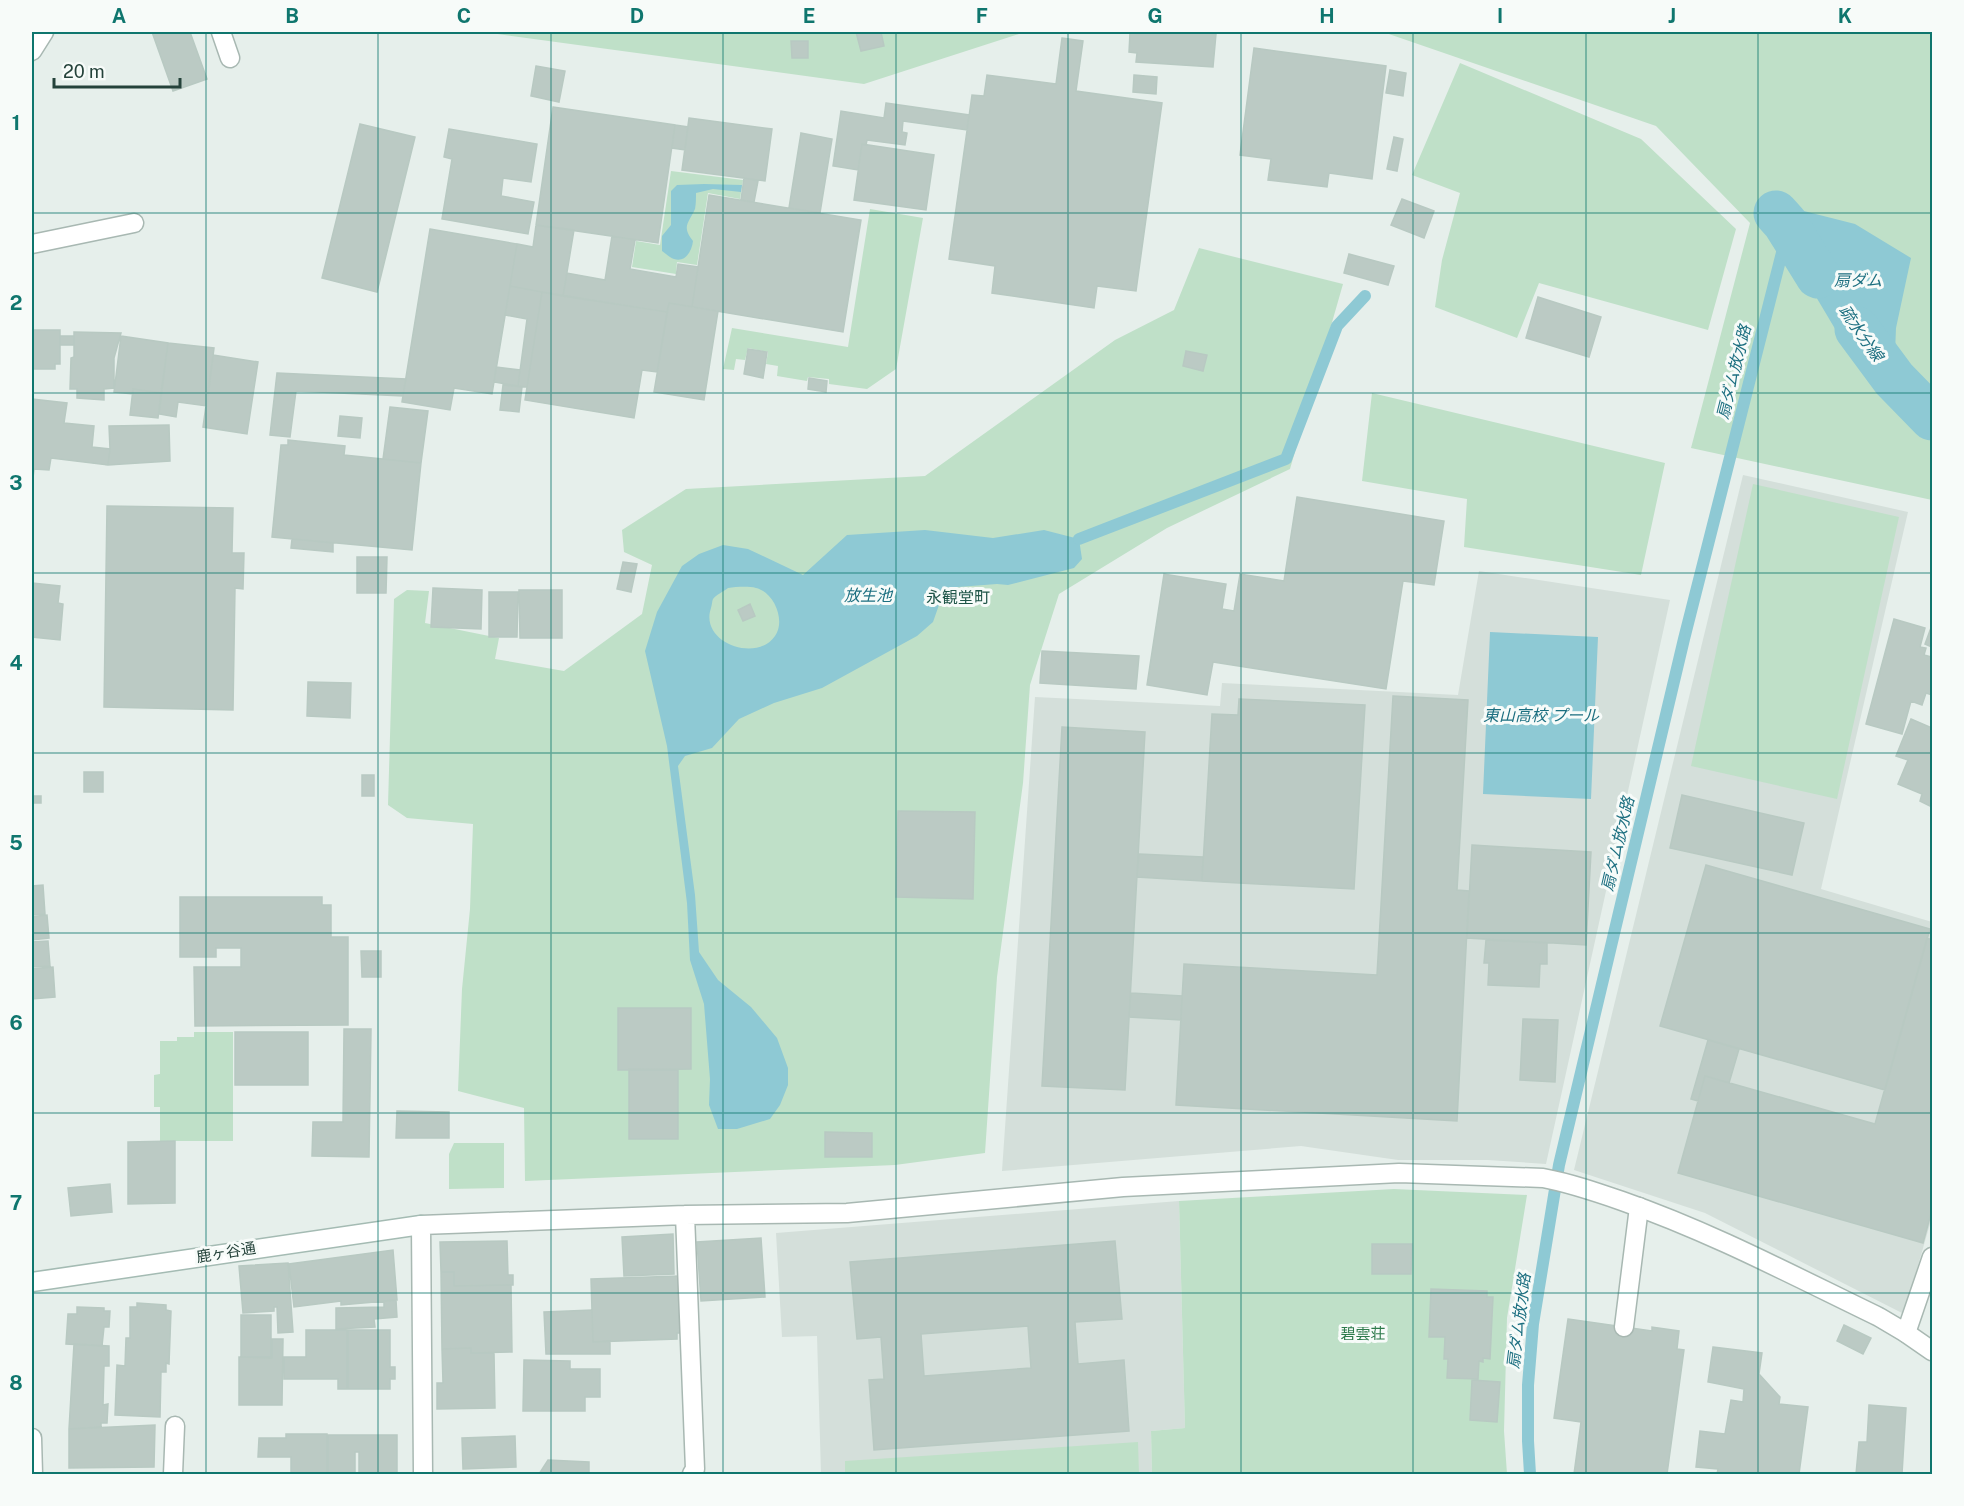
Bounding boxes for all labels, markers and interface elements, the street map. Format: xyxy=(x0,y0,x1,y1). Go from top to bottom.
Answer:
text: A xyxy=(112,4,126,28)
text: B xyxy=(285,4,299,28)
text: C xyxy=(457,4,471,28)
text: D xyxy=(630,4,644,28)
text: E xyxy=(803,4,815,28)
text: F xyxy=(976,4,988,28)
text: G xyxy=(1147,4,1163,28)
text: H xyxy=(1319,4,1335,28)
text: I xyxy=(1497,4,1503,28)
text: J xyxy=(1668,4,1676,28)
text: K xyxy=(1838,4,1852,28)
scale bar xyxy=(54,51,180,89)
text: 20 m xyxy=(63,61,105,82)
text: 1 xyxy=(12,111,20,135)
water label: 扇ダム xyxy=(1834,271,1882,290)
text: 2 xyxy=(10,291,22,315)
water label: 疏水分線 xyxy=(1835,301,1888,366)
water label: 扇ダム放水路 xyxy=(1713,321,1755,421)
text: 3 xyxy=(9,471,23,495)
water label: 放生池 xyxy=(844,586,894,605)
district label: 永観堂町 xyxy=(926,588,990,607)
text: 4 xyxy=(9,651,23,675)
water label: 東山高校 プール xyxy=(1483,706,1600,725)
water label: 扇ダム放水路 xyxy=(1598,793,1639,893)
text: 5 xyxy=(9,831,23,855)
text: 6 xyxy=(9,1011,23,1035)
text: 7 xyxy=(10,1191,22,1215)
street label: 鹿ヶ谷通 xyxy=(195,1239,257,1265)
water label: 扇ダム放水路 xyxy=(1504,1270,1535,1370)
park label: 碧雲荘 xyxy=(1340,1325,1386,1342)
text: 8 xyxy=(9,1371,23,1395)

